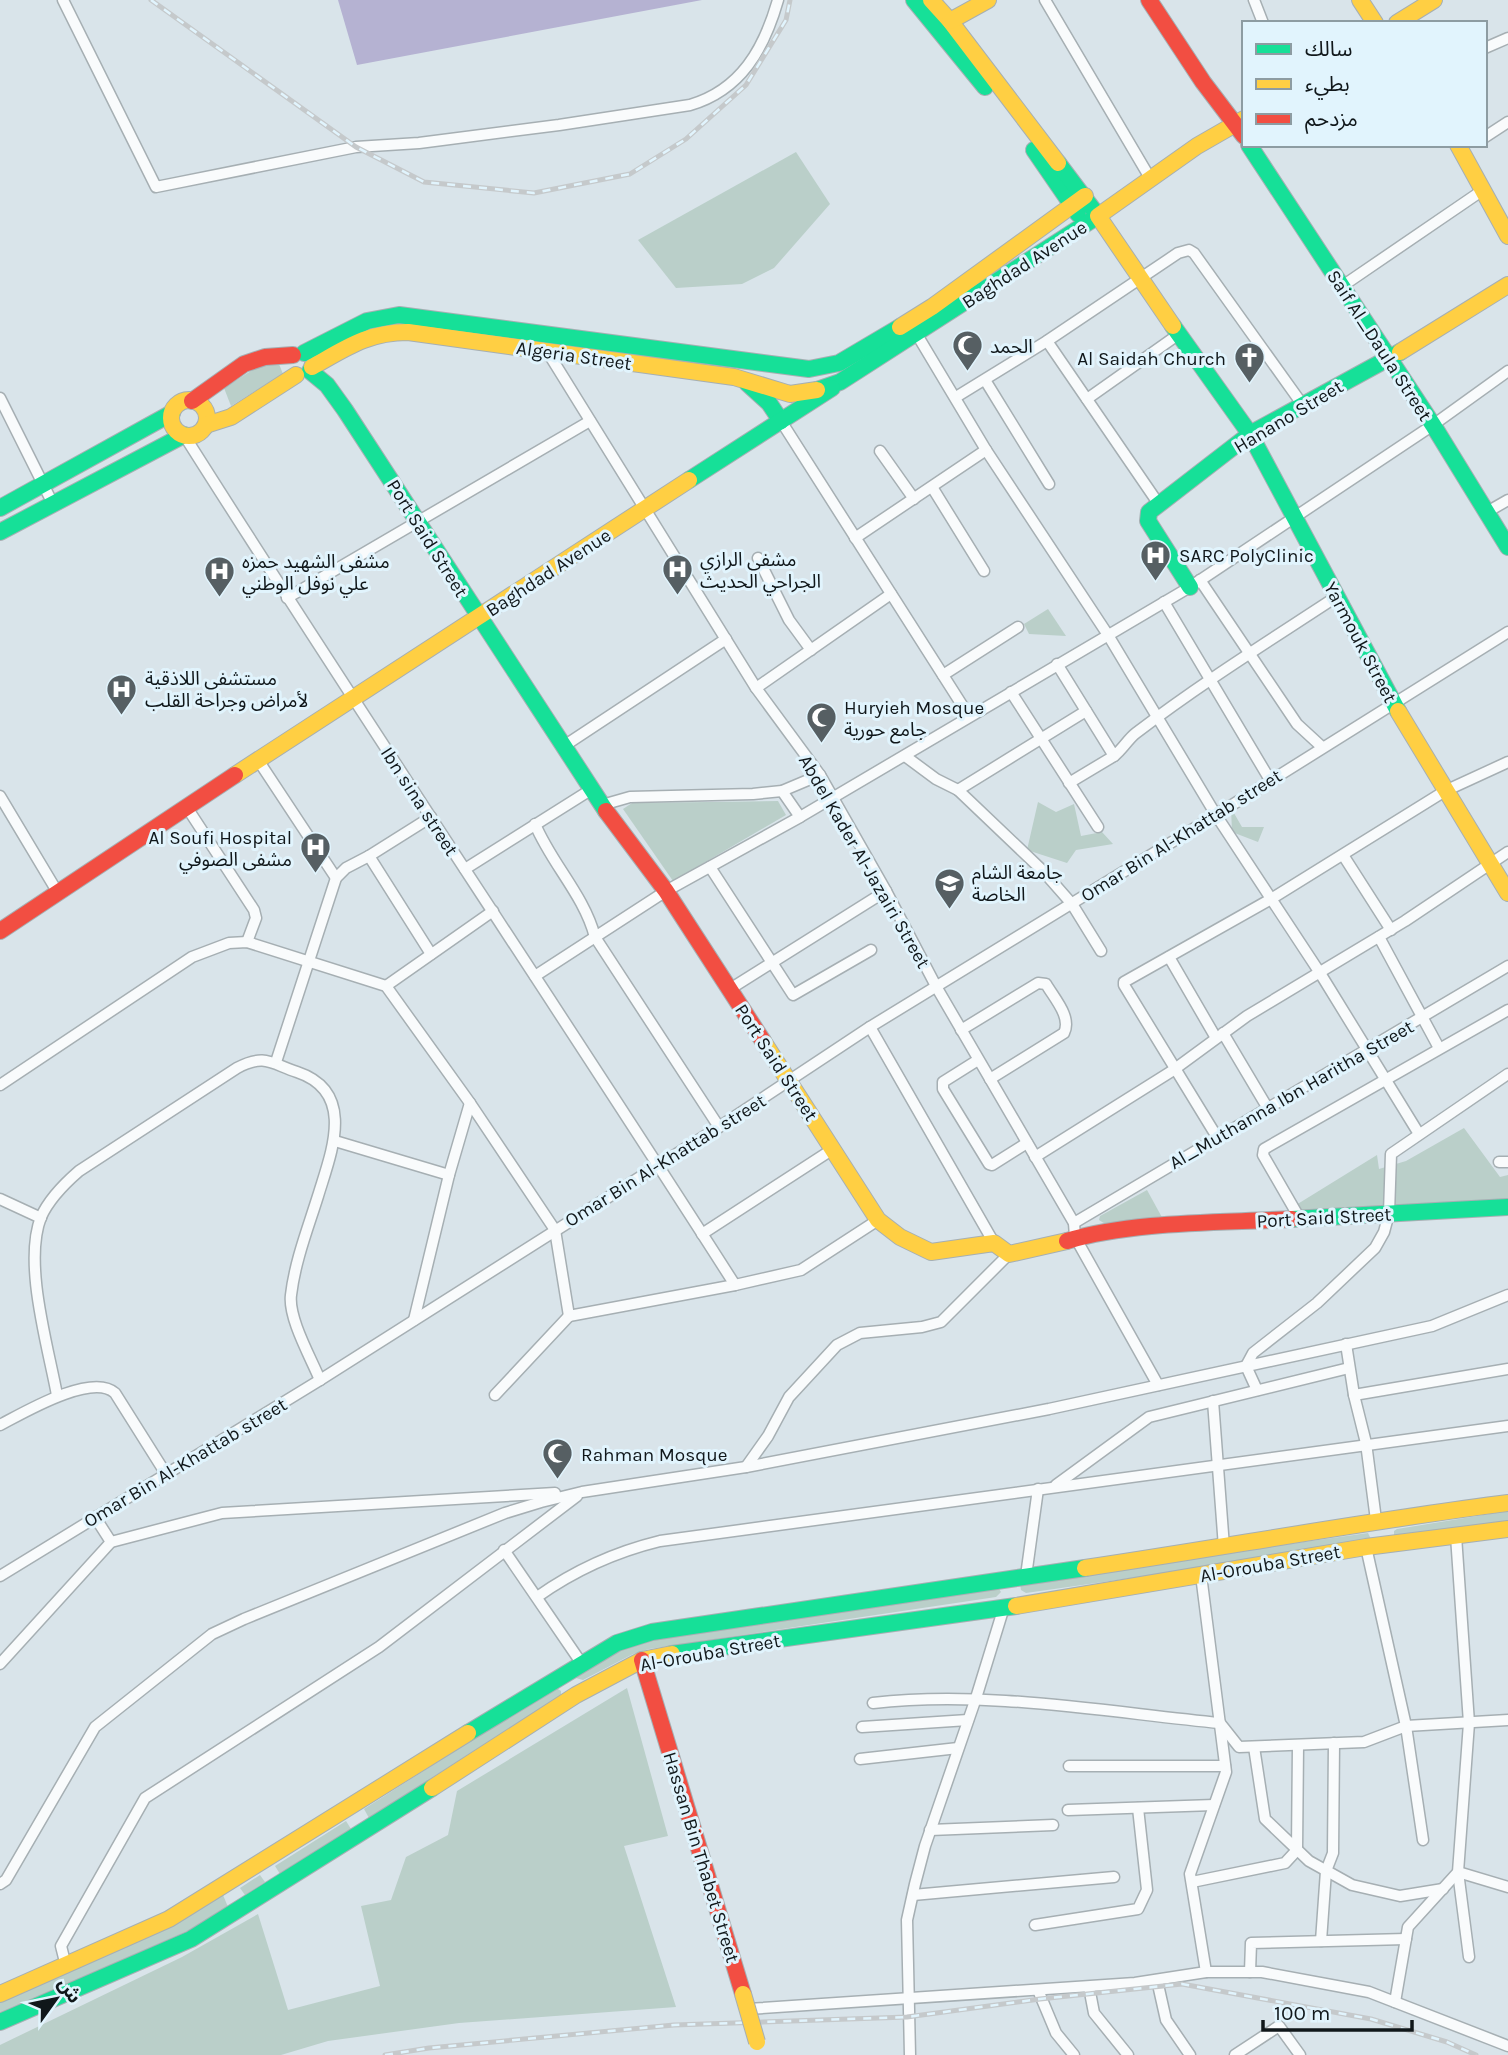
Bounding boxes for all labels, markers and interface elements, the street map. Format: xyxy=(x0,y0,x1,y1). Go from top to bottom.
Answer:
legend xyxy=(1242,21,1487,147)
text: سالك xyxy=(1305,37,1352,61)
text: بطيء xyxy=(1305,72,1350,100)
text: مزدحم xyxy=(1305,107,1358,134)
street label: Baghdad Avenue xyxy=(958,216,1091,313)
street label: Saif Al_Daula Street xyxy=(1322,266,1436,425)
mosque icon: الحمد xyxy=(950,329,984,373)
place label: الحمد xyxy=(990,336,1033,358)
street label: Algeria Street xyxy=(515,337,633,375)
church icon: Al Saidah Church xyxy=(1232,341,1266,385)
place label: Al Saidah Church xyxy=(1077,348,1226,370)
street label: Hanano Street xyxy=(1230,376,1347,458)
street label: Port Said Street xyxy=(382,475,472,602)
street label: Baghdad Avenue xyxy=(482,524,615,621)
hospital icon: SARC PolyClinic xyxy=(1139,538,1173,582)
place label: SARC PolyClinic xyxy=(1179,545,1314,567)
place label: مشفى الرازي الجراحي الحديث xyxy=(700,549,821,596)
place label: مشفى الشهيد حمزه علي نوفل الوطني xyxy=(242,551,390,598)
hospital icon: مشفى الرازي الجراحي الحديث xyxy=(660,553,694,597)
hospital icon: مشفى الشهيد حمزه علي نوفل الوطني xyxy=(202,555,236,599)
street label: Yarmouk Street xyxy=(1319,578,1401,707)
place label: مستشفى اللاذقية لأمراض وجراحة القلب xyxy=(145,668,308,712)
hospital icon: مستشفى اللاذقية لأمراض وجراحة القلب xyxy=(105,672,139,716)
place label: Huryieh Mosque جامع حورية xyxy=(844,697,984,744)
mosque icon: Huryieh Mosque جامع حورية xyxy=(804,701,838,745)
street label: Ibn sina street xyxy=(376,743,463,860)
street label: Abdel Kader Al-Jazairi Street xyxy=(794,751,934,972)
street label: Omar Bin Al-Khattab street xyxy=(1077,765,1286,907)
place label: Al Soufi Hospital مشفى الصوفي xyxy=(148,827,292,874)
hospital icon: Al Soufi Hospital مشفى الصوفي xyxy=(298,831,332,875)
place label: جامعة الشام الخاصة xyxy=(972,862,1063,906)
school or university icon: جامعة الشام الخاصة xyxy=(932,866,966,910)
street label: Port Said Street xyxy=(730,1000,822,1125)
street label: Al_Muthanna Ibn Haritha Street xyxy=(1165,1016,1418,1174)
street label: Omar Bin Al-Khattab street xyxy=(561,1090,770,1232)
street label: Port Said Street xyxy=(1256,1203,1392,1233)
street label: Omar Bin Al-Khattab street xyxy=(80,1393,291,1532)
mosque icon: Rahman Mosque xyxy=(541,1437,575,1481)
place label: Rahman Mosque xyxy=(581,1444,728,1466)
street label: Al-Orouba Street xyxy=(1198,1541,1342,1587)
street label: Al-Orouba Street xyxy=(638,1630,782,1676)
street label: Hassan Bin Thabet Street xyxy=(658,1749,744,1965)
north arrow xyxy=(21,1964,91,2034)
text: ش xyxy=(53,1973,86,2007)
scale bar xyxy=(1263,1988,1412,2032)
text: 100 m xyxy=(1274,2001,1331,2025)

